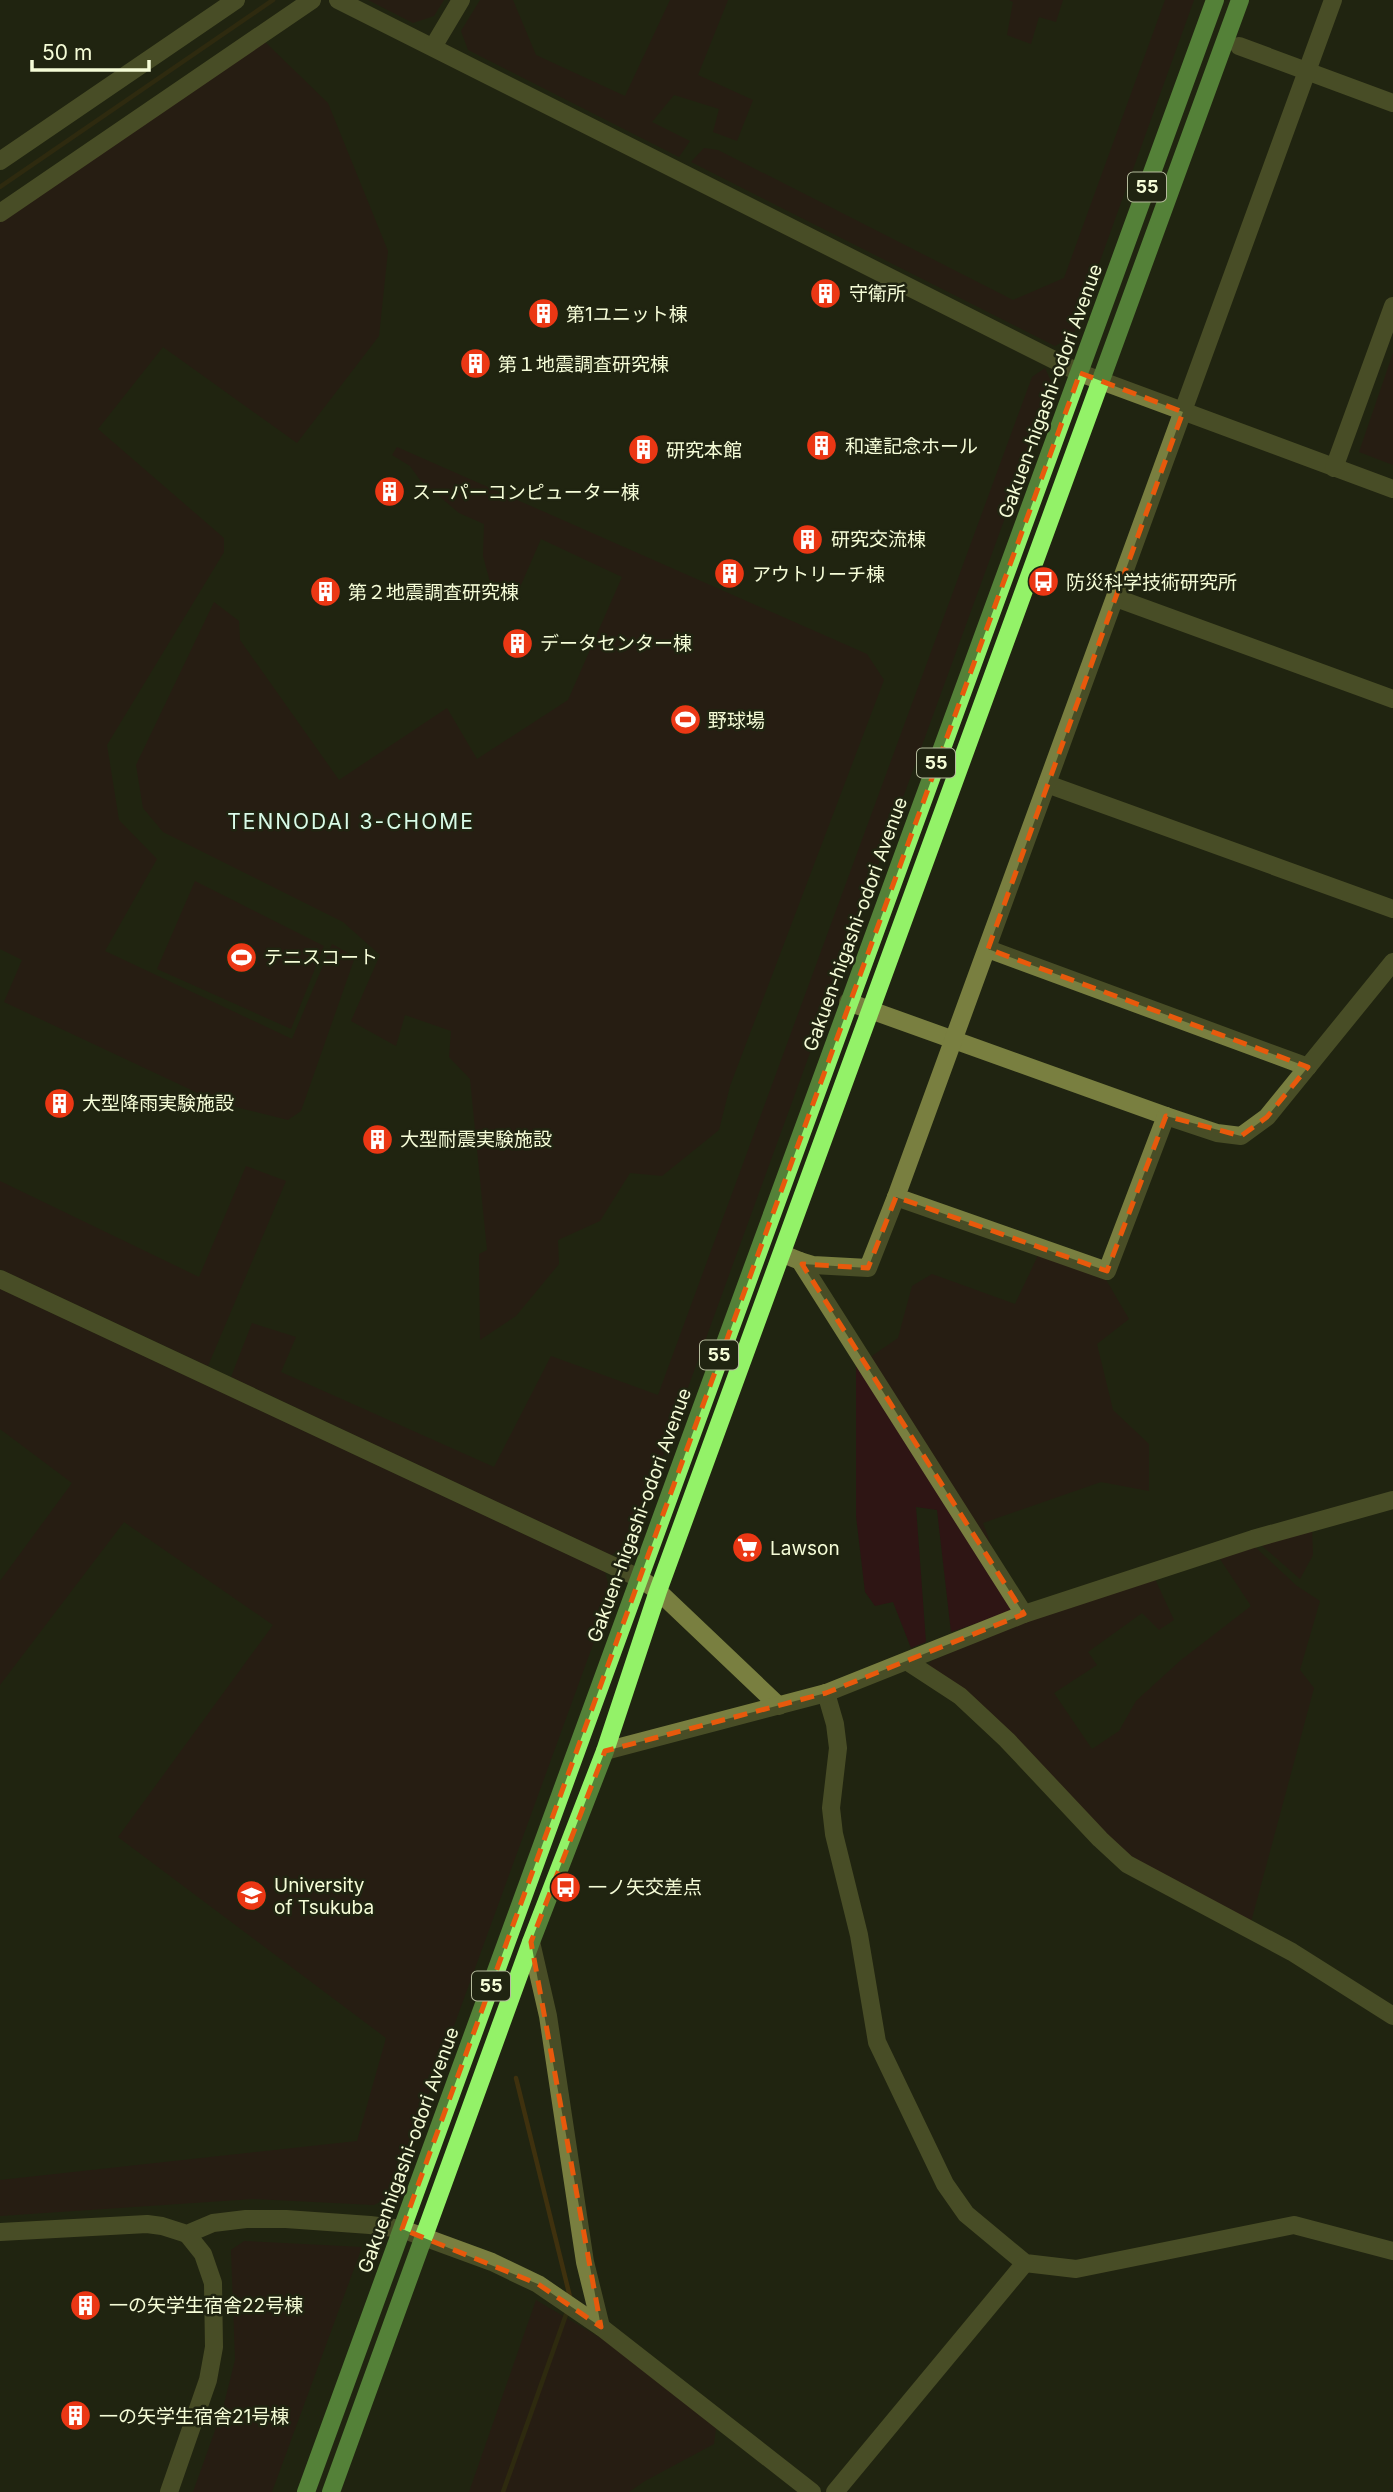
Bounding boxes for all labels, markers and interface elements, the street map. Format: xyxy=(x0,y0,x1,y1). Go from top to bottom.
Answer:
scale bar xyxy=(32,28,149,72)
text: 50 m xyxy=(42,40,92,65)
road number: 55 xyxy=(1128,172,1166,202)
street label: Gakuen-higashi-odori Avenue xyxy=(994,261,1107,521)
building icon: 守衛所 xyxy=(809,276,843,310)
place label: 守衛所 xyxy=(849,282,906,305)
building icon: 第1ユニット棟 xyxy=(526,297,560,331)
place label: 第1ユニット棟 xyxy=(566,303,688,326)
building icon: 第１地震調査研究棟 xyxy=(458,347,492,381)
place label: 第１地震調査研究棟 xyxy=(498,353,669,376)
building icon: 和達記念ホール xyxy=(805,429,839,463)
building icon: 研究本館 xyxy=(626,433,660,467)
place label: 和達記念ホール xyxy=(845,435,978,458)
place label: 研究本館 xyxy=(666,439,742,462)
building icon: スーパーコンピューター棟 xyxy=(372,475,406,509)
place label: スーパーコンピューター棟 xyxy=(412,481,640,504)
building icon: 研究交流棟 xyxy=(791,522,825,556)
place label: 研究交流棟 xyxy=(831,528,926,551)
building icon: アウトリーチ棟 xyxy=(712,557,746,591)
place label: アウトリーチ棟 xyxy=(752,563,885,586)
bus stop icon: 防災科学技術研究所 xyxy=(1026,565,1060,599)
place label: 防災科学技術研究所 xyxy=(1066,571,1237,594)
building icon: 第２地震調査研究棟 xyxy=(308,575,342,609)
place label: 第２地震調査研究棟 xyxy=(348,581,519,604)
building icon: データセンター棟 xyxy=(500,626,534,660)
place label: データセンター棟 xyxy=(540,632,692,655)
sports icon: 野球場 xyxy=(668,703,702,737)
place label: 野球場 xyxy=(708,709,765,732)
road number: 55 xyxy=(917,748,955,778)
street label: Gakuen-higashi-odori Avenue xyxy=(799,794,912,1054)
district label: TENNODAI 3-CHOME xyxy=(227,809,475,834)
sports icon: テニスコート xyxy=(224,940,258,974)
place label: テニスコート xyxy=(264,946,378,969)
building icon: 大型降雨実験施設 xyxy=(42,1086,76,1120)
place label: 大型降雨実験施設 xyxy=(82,1092,234,1115)
building icon: 大型耐震実験施設 xyxy=(360,1122,394,1156)
place label: 大型耐震実験施設 xyxy=(400,1128,552,1151)
road number: 55 xyxy=(700,1340,738,1370)
street label: Gakuen-higashi-odori Avenue xyxy=(583,1385,696,1645)
supermarket icon: Lawson xyxy=(730,1531,764,1565)
place label: Lawson xyxy=(770,1537,840,1560)
bus stop icon: 一ノ矢交差点 xyxy=(548,1870,582,1904)
place label: University of Tsukuba xyxy=(274,1874,374,1919)
place label: 一ノ矢交差点 xyxy=(588,1876,702,1899)
school or university icon: University of Tsukuba xyxy=(234,1879,268,1913)
road number: 55 xyxy=(472,1972,510,2000)
street label: Gakuenhigashi-odori Avenue xyxy=(353,2024,464,2276)
building icon: 一の矢学生宿舎22号棟 xyxy=(69,2288,103,2322)
place label: 一の矢学生宿舎22号棟 xyxy=(109,2294,303,2317)
building icon: 一の矢学生宿舎21号棟 xyxy=(59,2399,93,2433)
place label: 一の矢学生宿舎21号棟 xyxy=(99,2405,289,2428)

